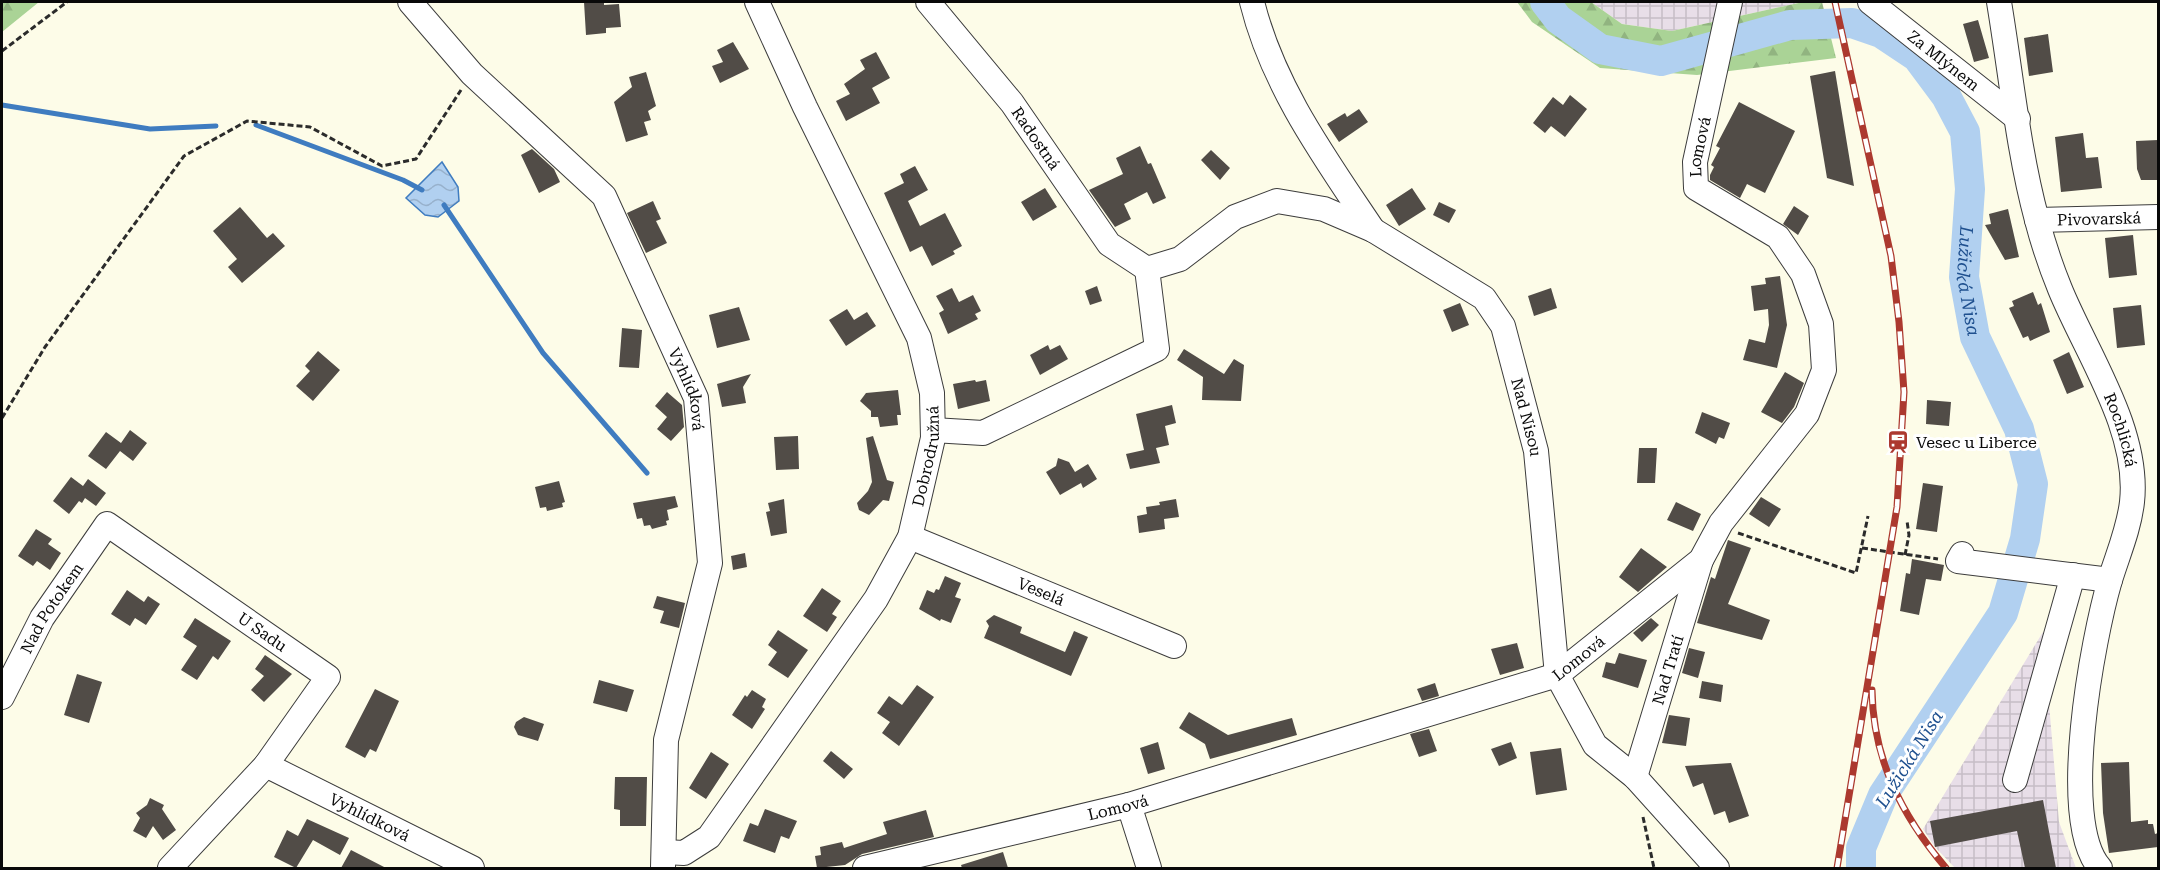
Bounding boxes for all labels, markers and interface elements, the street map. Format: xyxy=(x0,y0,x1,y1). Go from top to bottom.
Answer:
street label: Za Mlýnem xyxy=(1904,26,1984,95)
street label: Radostná xyxy=(1008,103,1065,173)
street label: Lomová xyxy=(1685,114,1714,178)
street label: Pivovarská xyxy=(2057,208,2142,229)
water label: Lužická Nisa xyxy=(1953,224,1985,338)
street label: Vyhlídková xyxy=(665,345,708,432)
street label: Nad Nisou xyxy=(1508,376,1546,457)
street label: Rochlická xyxy=(2100,390,2141,469)
street label: Dobrodružná xyxy=(908,405,943,508)
station icon: Vesec u Liberce xyxy=(1885,429,1911,455)
place label: Vesec u Liberce xyxy=(1916,433,2037,452)
street label: Nad Potokem xyxy=(16,558,87,657)
street label: Veselá xyxy=(1015,573,1068,609)
street label: U Sadu xyxy=(234,608,291,655)
street label: Lomová xyxy=(1548,631,1609,685)
street label: Nad Tratí xyxy=(1648,633,1687,707)
water label: Lužická Nisa xyxy=(1870,706,1947,812)
street label: Vyhlídková xyxy=(326,789,413,845)
street label: Lomová xyxy=(1086,790,1151,824)

